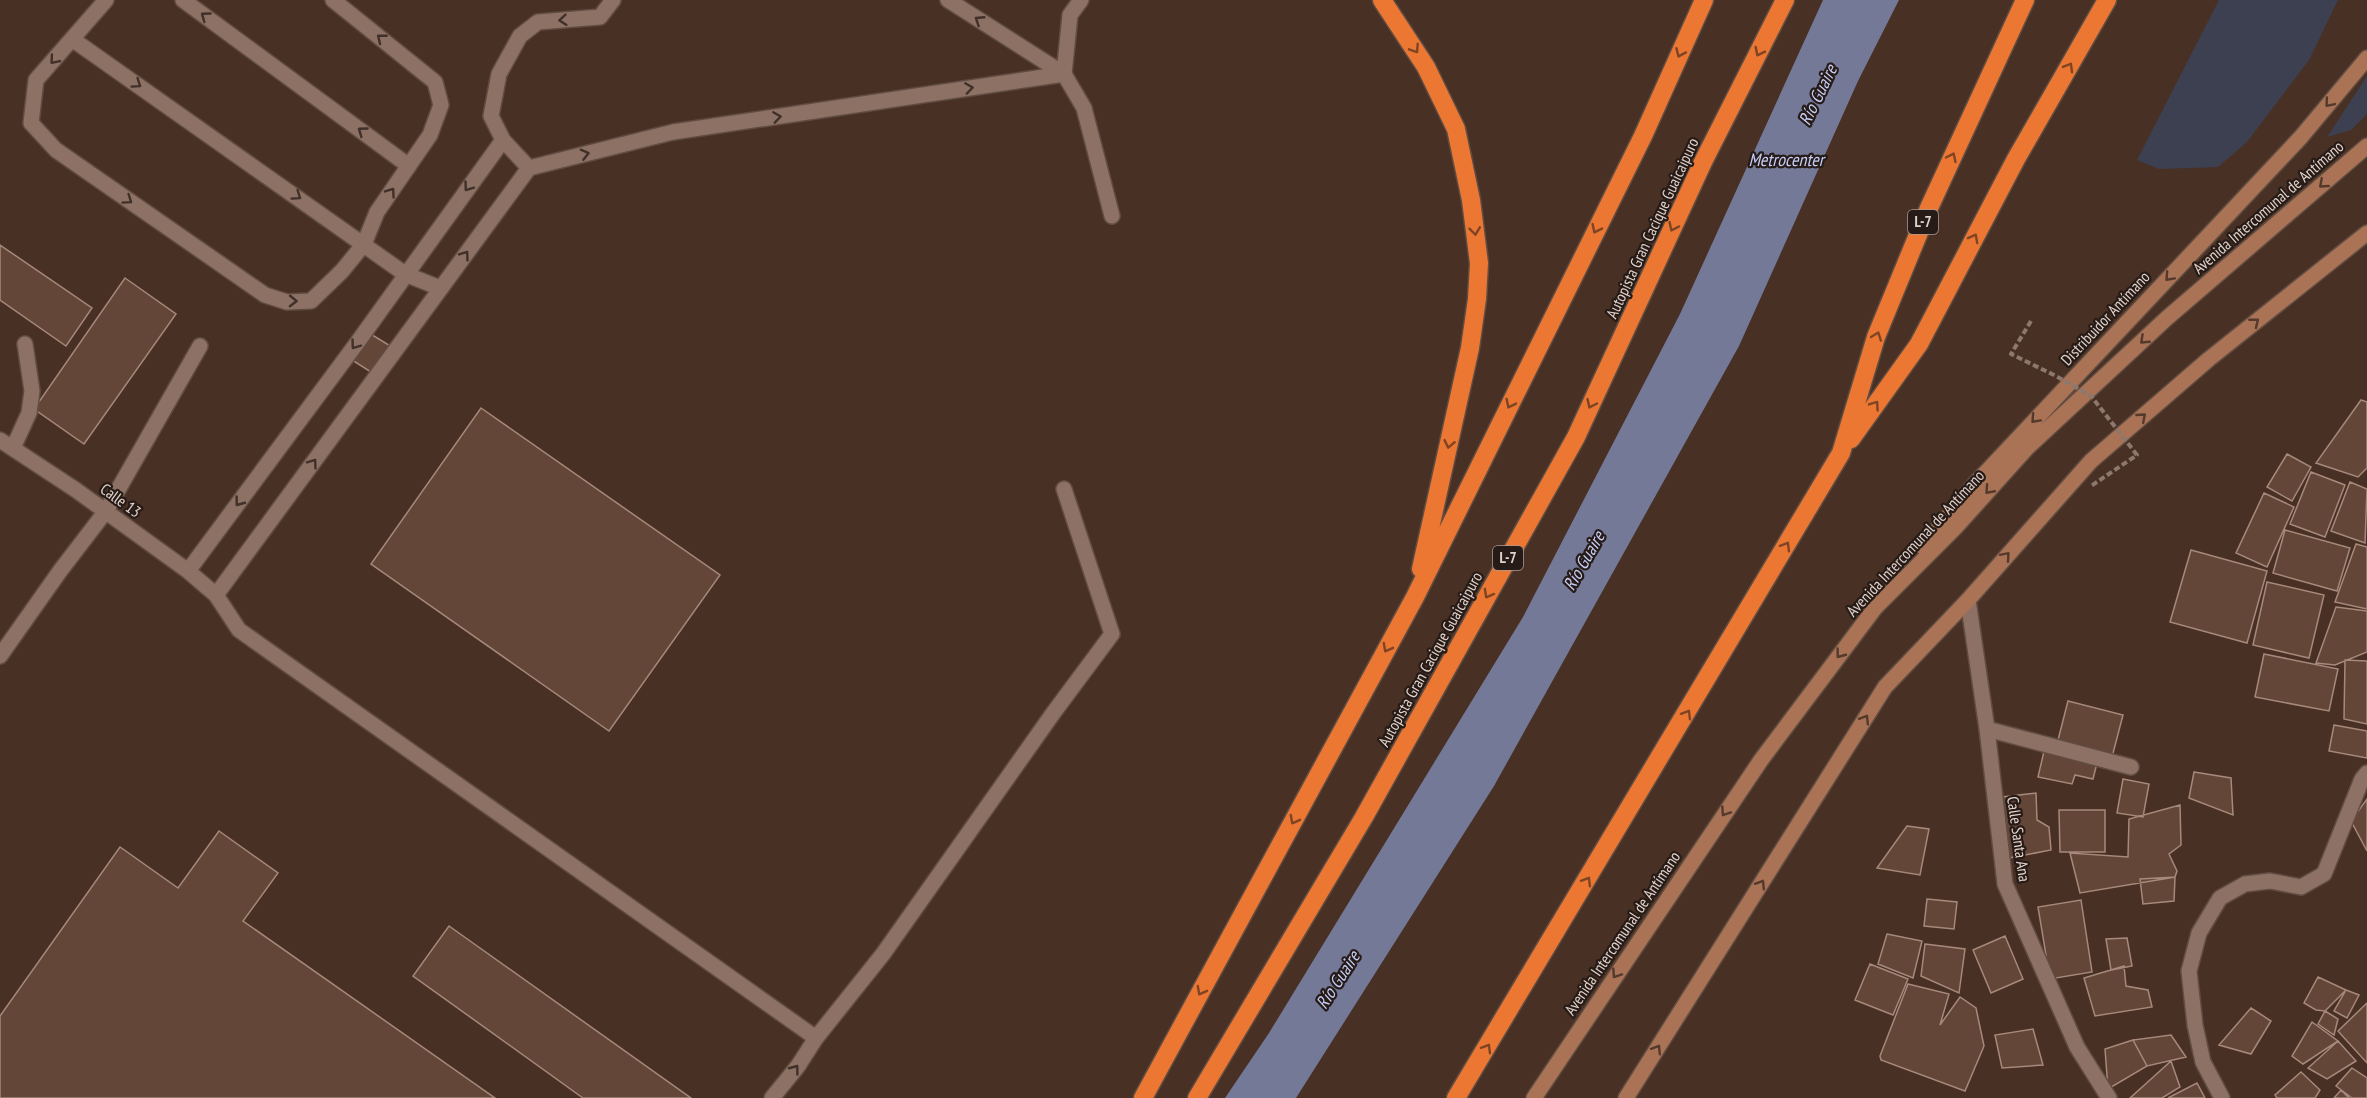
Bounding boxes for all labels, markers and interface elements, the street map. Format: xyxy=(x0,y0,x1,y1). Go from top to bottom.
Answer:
one-way arrow xyxy=(200,12,211,23)
one-way arrow xyxy=(558,13,568,26)
one-way arrow xyxy=(975,15,985,27)
one-way arrow xyxy=(376,34,387,45)
one-way arrow xyxy=(1407,42,1418,53)
one-way arrow xyxy=(1754,46,1766,57)
one-way arrow xyxy=(1675,47,1687,58)
one-way arrow xyxy=(50,53,61,64)
water label: Río Guaire xyxy=(1793,59,1843,129)
one-way arrow xyxy=(2061,63,2073,73)
one-way arrow xyxy=(130,77,141,88)
one-way arrow xyxy=(965,82,974,94)
one-way arrow xyxy=(2326,96,2337,107)
one-way arrow xyxy=(772,111,781,123)
one-way arrow xyxy=(357,127,368,138)
street label: Autopista Gran Cacique Guaicaipuro xyxy=(1601,135,1703,321)
street label: Avenida Intercomunal de Antímano xyxy=(2189,136,2347,278)
water label: Metrocenter xyxy=(1748,148,1827,171)
one-way arrow xyxy=(580,149,590,162)
one-way arrow xyxy=(1945,152,1957,163)
one-way arrow xyxy=(2319,177,2330,188)
one-way arrow xyxy=(464,180,475,191)
one-way arrow xyxy=(384,188,395,199)
one-way arrow xyxy=(290,189,301,200)
one-way arrow xyxy=(122,193,133,204)
road number: L-7 xyxy=(1908,210,1938,234)
one-way arrow xyxy=(1668,221,1680,232)
one-way arrow xyxy=(1592,223,1604,234)
one-way arrow xyxy=(1469,227,1481,236)
one-way arrow xyxy=(1967,233,1978,244)
one-way arrow xyxy=(458,251,469,262)
street label: Distribuidor Antímano xyxy=(2056,267,2154,369)
one-way arrow xyxy=(2165,271,2176,281)
one-way arrow xyxy=(288,295,297,307)
one-way arrow xyxy=(2248,319,2259,330)
one-way arrow xyxy=(1869,332,1882,342)
one-way arrow xyxy=(2140,332,2151,343)
one-way arrow xyxy=(351,339,362,350)
one-way arrow xyxy=(1506,398,1517,409)
one-way arrow xyxy=(1586,398,1598,409)
one-way arrow xyxy=(1868,401,1879,412)
one-way arrow xyxy=(2031,412,2042,423)
one-way arrow xyxy=(2135,413,2146,424)
one-way arrow xyxy=(1443,439,1456,449)
one-way arrow xyxy=(306,459,317,470)
street label: Avenida Intercomunal de Antímano xyxy=(1842,466,1988,620)
street label: Calle 13 xyxy=(97,479,145,521)
one-way arrow xyxy=(1985,483,1996,494)
one-way arrow xyxy=(235,496,246,507)
water label: Río Guaire xyxy=(1558,526,1610,594)
one-way arrow xyxy=(1779,542,1791,552)
road number: L-7 xyxy=(1493,546,1523,570)
one-way arrow xyxy=(1999,552,2010,563)
street label: Autopista Gran Cacique Guaicaipuro xyxy=(1374,568,1486,750)
one-way arrow xyxy=(1484,588,1495,598)
one-way arrow xyxy=(1383,642,1394,653)
one-way arrow xyxy=(1836,648,1847,659)
one-way arrow xyxy=(1680,709,1692,720)
one-way arrow xyxy=(1858,715,1869,726)
street label: Calle Santa Ana xyxy=(2003,795,2035,883)
one-way arrow xyxy=(1722,806,1733,817)
one-way arrow xyxy=(1290,814,1301,824)
street label: Avenida Intercomunal de Antímano xyxy=(1560,847,1684,1019)
one-way arrow xyxy=(1580,877,1591,887)
one-way arrow xyxy=(1754,879,1765,890)
water label: Río Guaire xyxy=(1310,945,1366,1013)
one-way arrow xyxy=(1612,967,1623,978)
one-way arrow xyxy=(1197,985,1208,996)
one-way arrow xyxy=(1479,1044,1491,1054)
one-way arrow xyxy=(1650,1044,1661,1055)
one-way arrow xyxy=(788,1065,799,1076)

